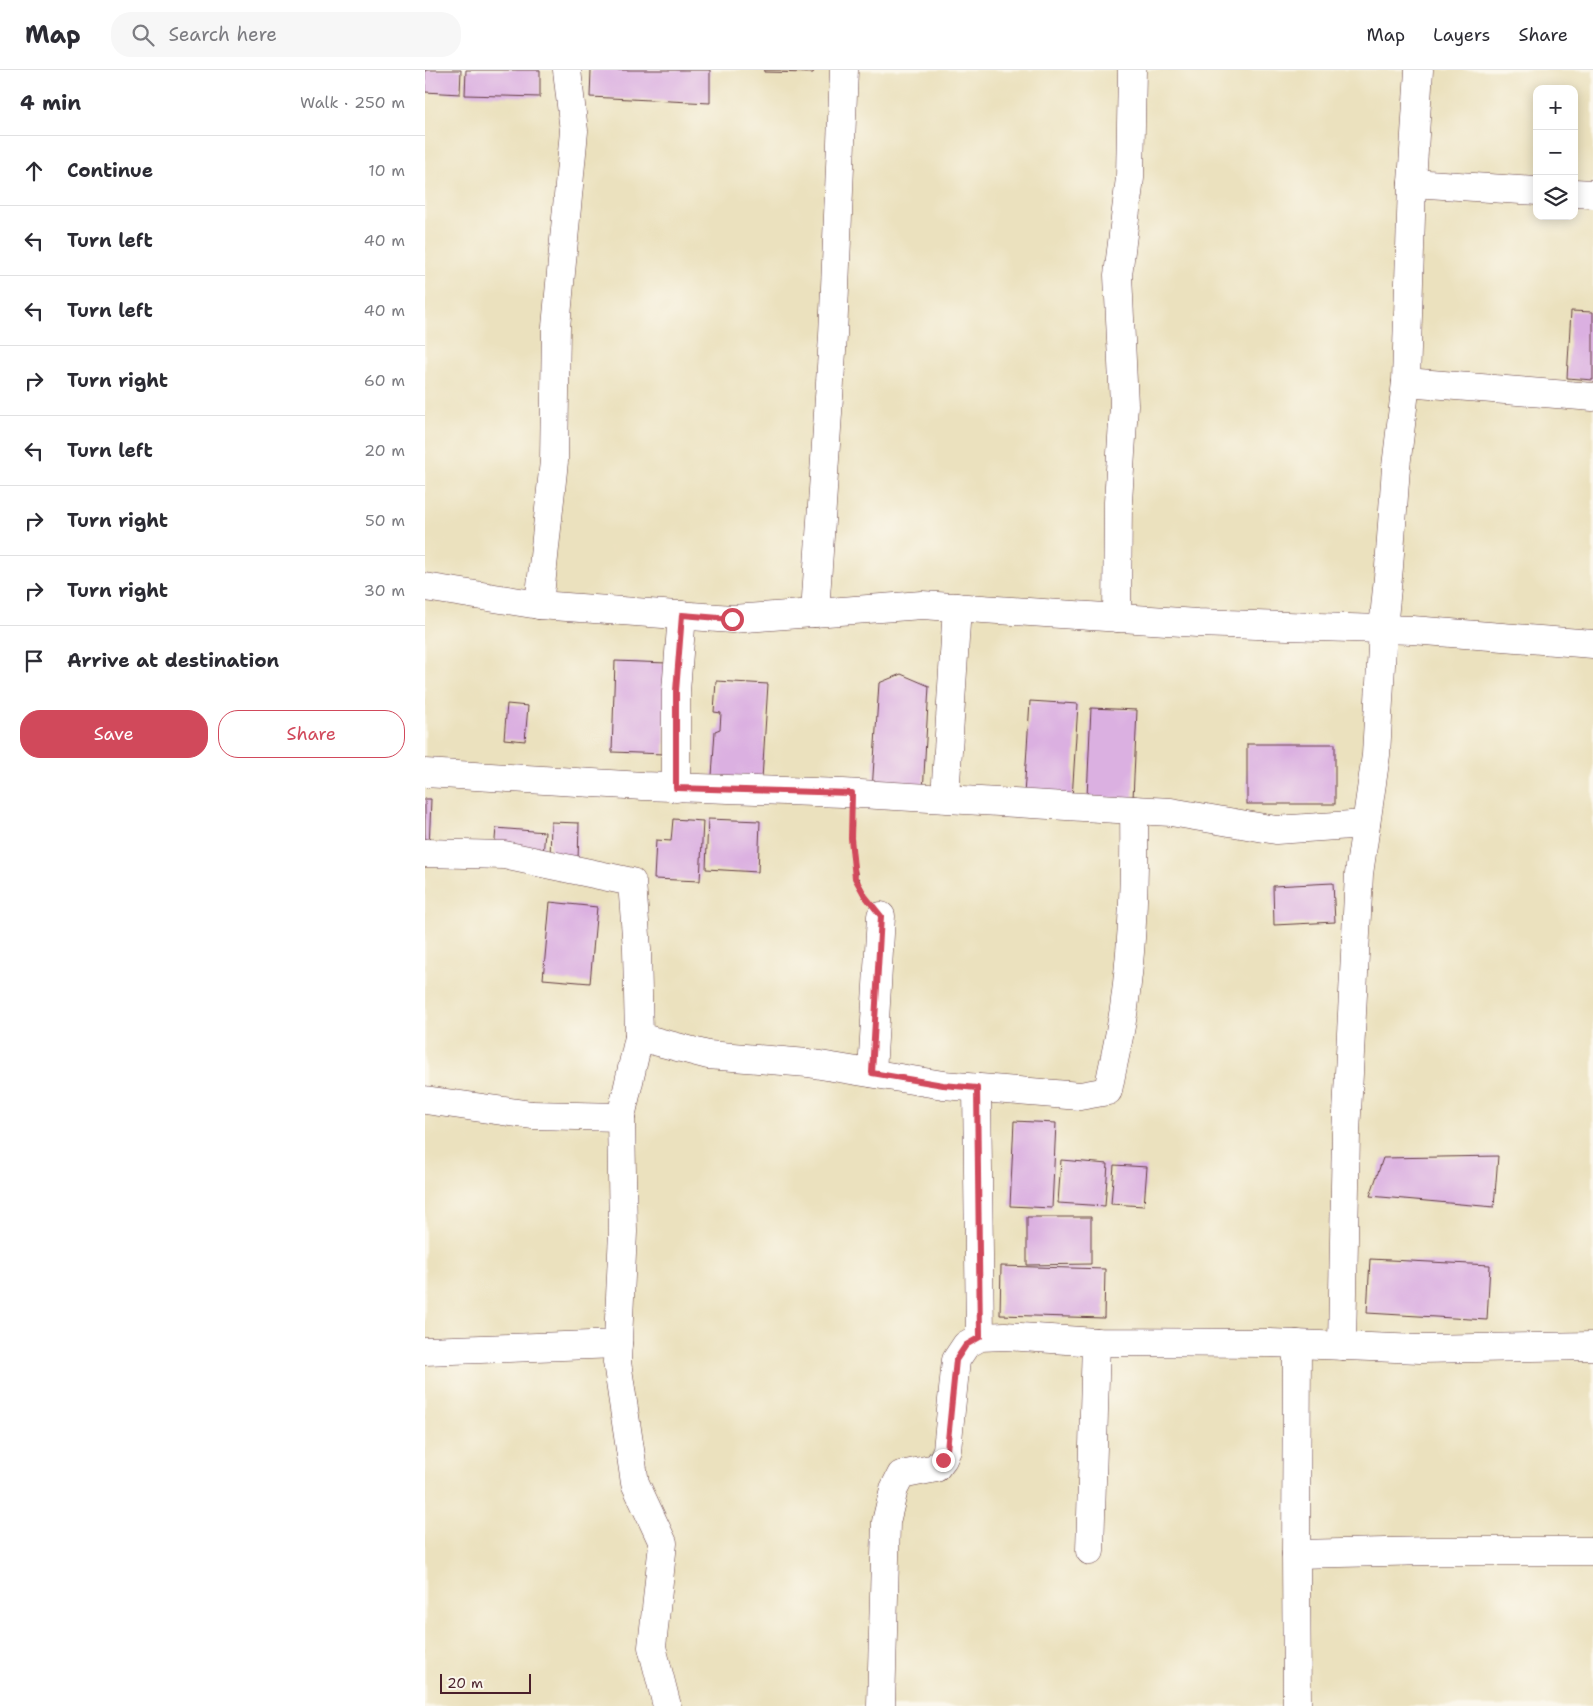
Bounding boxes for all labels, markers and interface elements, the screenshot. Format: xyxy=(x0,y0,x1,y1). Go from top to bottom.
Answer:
search box xyxy=(111,12,461,57)
text: Map xyxy=(25,19,81,51)
icon: search xyxy=(129,21,157,49)
text: Search here xyxy=(169,22,277,47)
text: Map xyxy=(1367,23,1405,47)
text: Layers xyxy=(1433,23,1490,47)
text: Share xyxy=(1518,23,1568,47)
map controls xyxy=(1533,85,1578,220)
button: + xyxy=(1533,85,1578,130)
text: 4 min xyxy=(20,89,81,117)
text: Walk · 250 m xyxy=(300,92,405,113)
button: − xyxy=(1533,130,1578,175)
icon: ahead xyxy=(20,157,48,185)
text: Continue xyxy=(67,158,153,183)
text: 10 m xyxy=(368,160,405,181)
button: layers xyxy=(1533,175,1578,220)
icon: left xyxy=(20,227,48,255)
text: Turn left xyxy=(67,228,153,253)
text: 40 m xyxy=(363,230,405,251)
icon: left xyxy=(20,297,48,325)
text: Turn left xyxy=(67,298,153,323)
text: 40 m xyxy=(363,300,405,321)
icon: right xyxy=(20,367,48,395)
text: Turn right xyxy=(67,368,168,393)
text: 60 m xyxy=(364,370,405,391)
icon: left xyxy=(20,437,48,465)
text: Turn left xyxy=(67,438,153,463)
text: 20 m xyxy=(364,440,405,461)
icon: right xyxy=(20,507,48,535)
text: Turn right xyxy=(67,508,168,533)
text: 50 m xyxy=(365,510,405,531)
icon: right xyxy=(20,577,48,605)
text: Turn right xyxy=(67,578,168,603)
text: 30 m xyxy=(364,580,405,601)
route start xyxy=(721,608,744,631)
icon: arrive xyxy=(20,647,48,675)
text: Arrive at destination xyxy=(67,648,279,673)
button: Save xyxy=(20,710,208,758)
button: Share xyxy=(218,710,405,758)
route end xyxy=(932,1449,955,1472)
scale bar xyxy=(440,1671,531,1694)
text: 20 m xyxy=(447,1674,483,1692)

